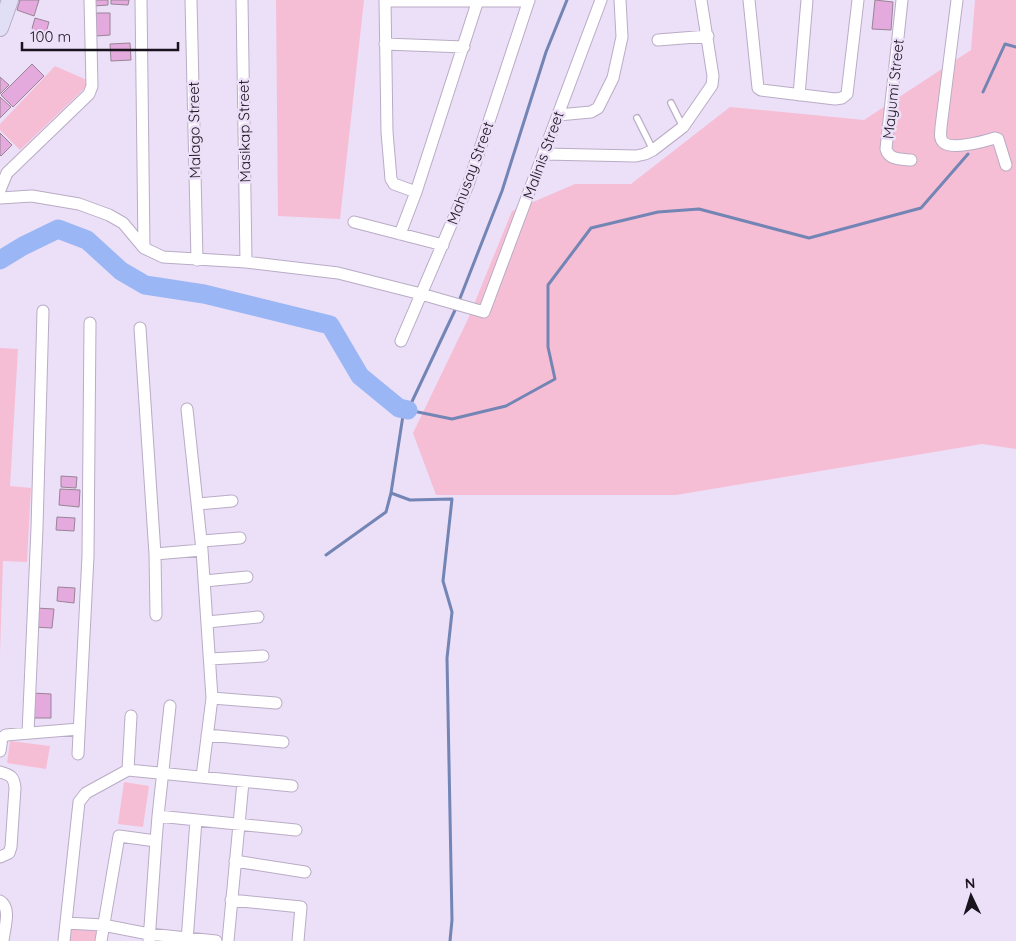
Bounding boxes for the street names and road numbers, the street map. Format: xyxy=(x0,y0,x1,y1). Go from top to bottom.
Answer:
street label: Mayumi Street xyxy=(878,38,908,140)
street label: Masikap Street xyxy=(234,79,254,183)
street label: Malago Street xyxy=(184,81,204,179)
street label: Malinis Street xyxy=(518,108,568,202)
street label: Mahusay Street xyxy=(443,119,497,227)

